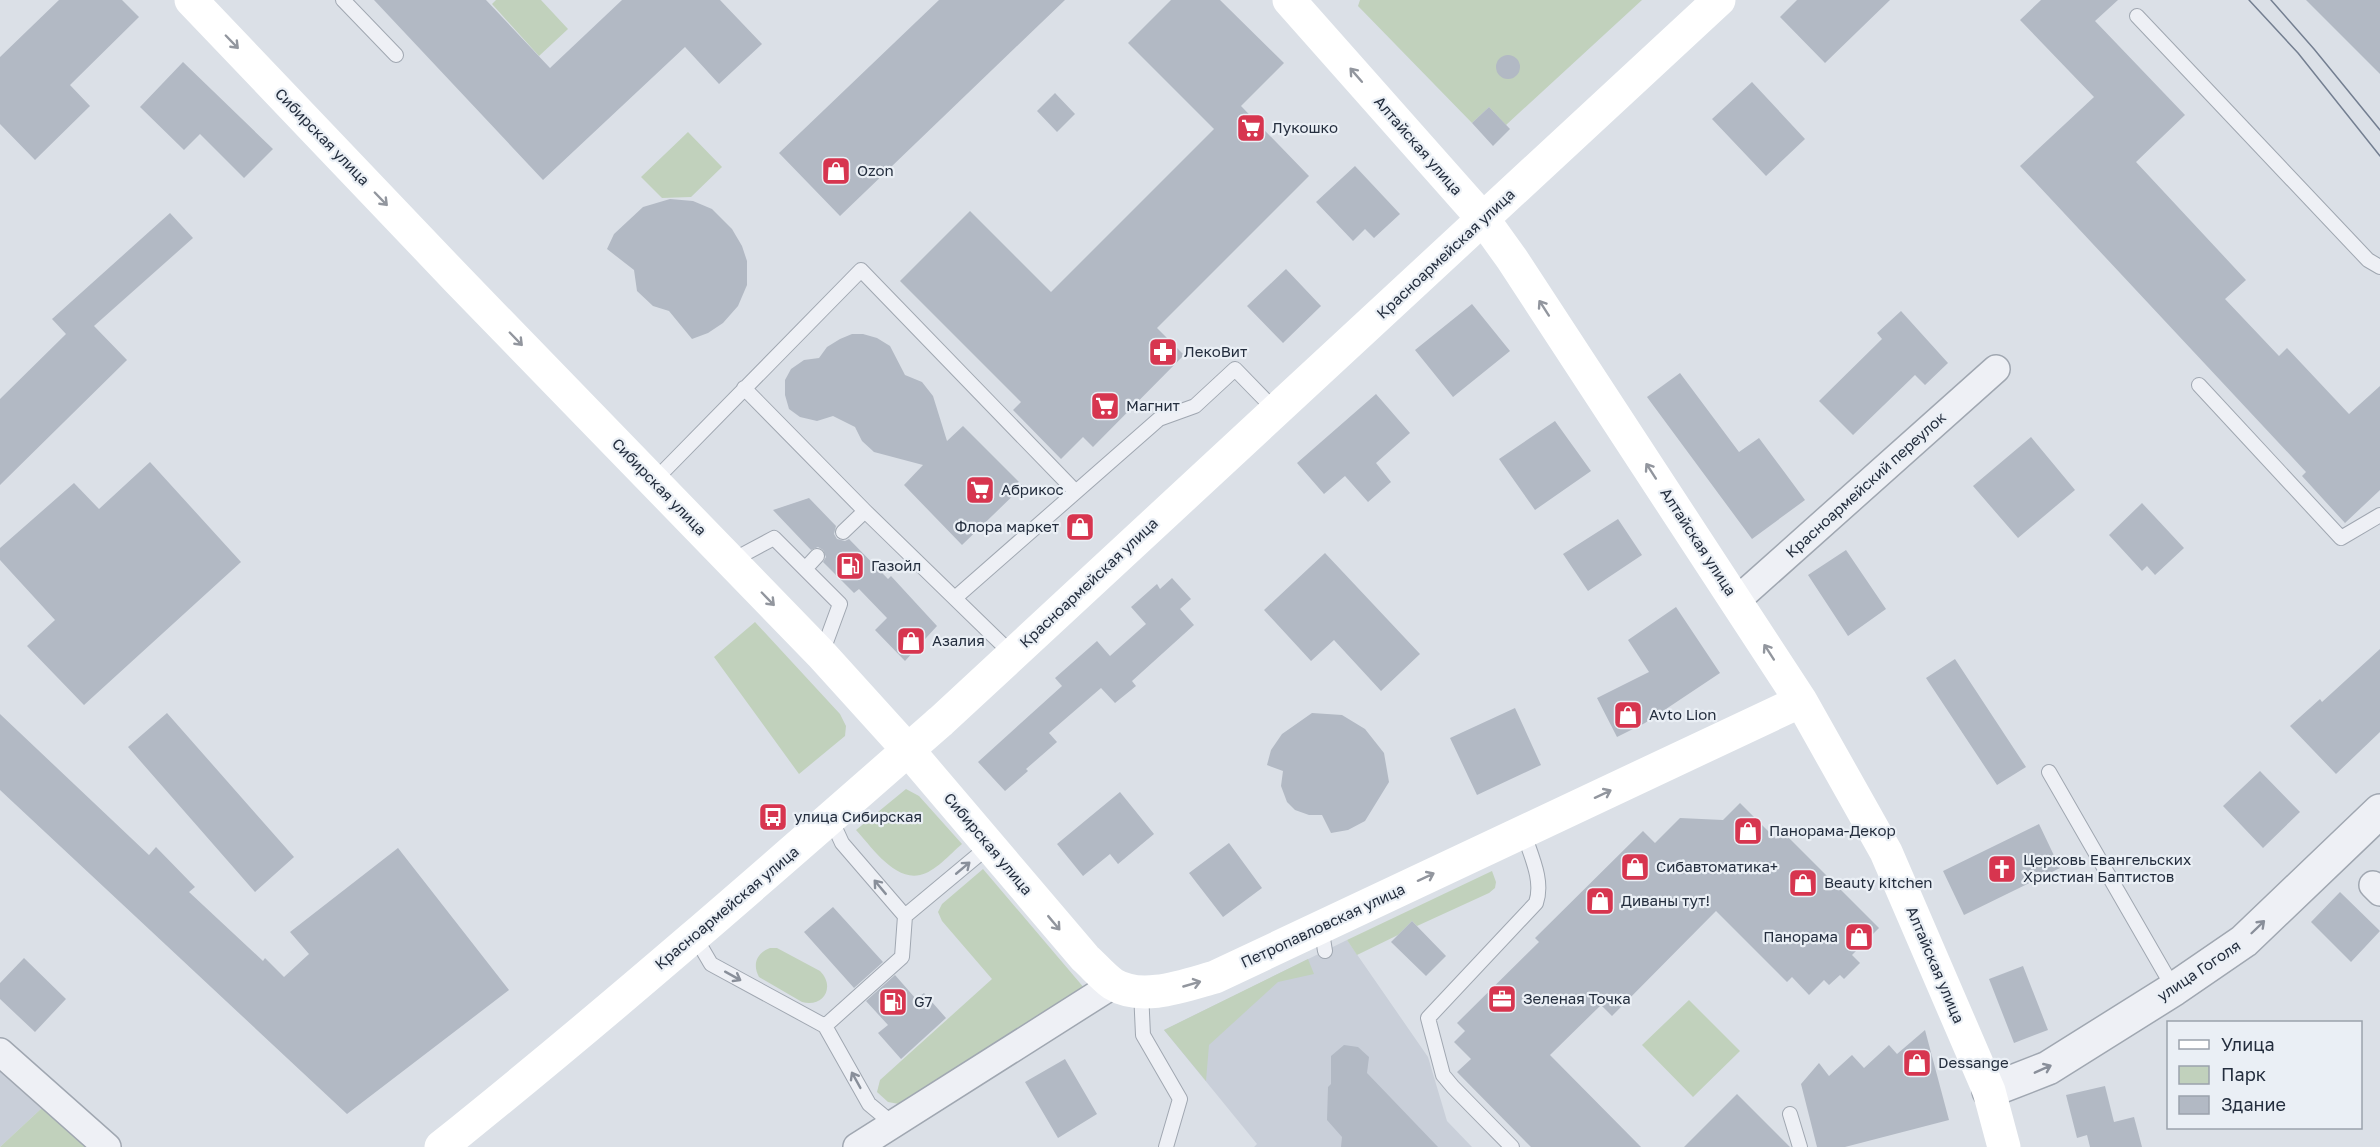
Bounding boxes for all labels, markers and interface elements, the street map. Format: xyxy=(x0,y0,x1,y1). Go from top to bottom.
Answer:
one-way arrow xyxy=(225,35,239,50)
one-way arrow xyxy=(1349,68,1363,83)
street label: Сибирская улица xyxy=(272,84,374,189)
street label: Алтайская улица xyxy=(1371,92,1467,198)
supermarket icon: Лукошко xyxy=(1235,112,1267,144)
place label: Лукошко xyxy=(1272,118,1338,136)
shop icon: Ozon xyxy=(820,155,852,187)
place label: Ozon xyxy=(857,161,894,179)
street label: Красноармейская улица xyxy=(1373,185,1518,322)
one-way arrow xyxy=(374,191,388,206)
one-way arrow xyxy=(1538,300,1550,317)
one-way arrow xyxy=(509,332,523,347)
pharmacy icon: ЛекоВит xyxy=(1147,336,1179,368)
place label: ЛекоВит xyxy=(1184,342,1248,360)
supermarket icon: Магнит xyxy=(1089,390,1121,422)
place label: Магнит xyxy=(1126,396,1181,414)
street label: Красноармейский переулок xyxy=(1781,407,1949,561)
street label: Сибирская улица xyxy=(609,434,711,539)
one-way arrow xyxy=(1644,463,1656,480)
supermarket icon: Абрикос xyxy=(964,474,996,506)
place label: Абрикос xyxy=(1001,480,1064,498)
street label: Алтайская улица xyxy=(1657,484,1740,599)
shop icon: Флора маркет xyxy=(1064,511,1096,543)
street label: Красноармейская улица xyxy=(1016,514,1161,651)
place label: Флора маркет xyxy=(955,517,1060,535)
fuel station icon: Газойл xyxy=(834,550,866,582)
place label: Газойл xyxy=(871,556,921,574)
one-way arrow xyxy=(760,591,775,606)
shop icon: Азалия xyxy=(895,625,927,657)
place label: Азалия xyxy=(932,631,985,649)
one-way arrow xyxy=(1763,643,1776,660)
shop icon: Avto Lion xyxy=(1612,699,1644,731)
place label: Avto Lion xyxy=(1649,705,1717,723)
one-way arrow xyxy=(1593,788,1611,800)
street label: Сибирская улица xyxy=(941,789,1037,898)
bus stop icon: улица Сибирская xyxy=(757,801,789,833)
place label: улица Сибирская xyxy=(794,807,922,825)
shop icon: Панорама-Декор xyxy=(1732,815,1764,847)
place label: Панорама-Декор xyxy=(1769,821,1896,839)
street label: Красноармейская улица xyxy=(651,842,802,973)
place label: Церковь Евангельских Христиан Баптистов xyxy=(2023,850,2191,885)
shop icon: Сибавтоматика+ xyxy=(1619,851,1651,883)
church icon: Церковь Евангельских Христиан Баптистов xyxy=(1986,853,2018,885)
place label: Сибавтоматика+ xyxy=(1656,857,1778,875)
one-way arrow xyxy=(955,861,971,874)
shop icon: Beauty kitchen xyxy=(1787,867,1819,899)
one-way arrow xyxy=(1417,870,1435,882)
place label: Beauty kitchen xyxy=(1824,873,1933,891)
street label: Петропавловская улица xyxy=(1238,879,1407,971)
one-way arrow xyxy=(873,880,887,895)
shop icon: Диваны тут! xyxy=(1584,885,1616,917)
place label: Диваны тут! xyxy=(1621,891,1710,909)
street label: Алтайская улица xyxy=(1903,903,1969,1026)
one-way arrow xyxy=(1048,915,1061,931)
one-way arrow xyxy=(2251,920,2266,935)
shop icon: Панорама xyxy=(1843,921,1875,953)
place label: Панорама xyxy=(1763,927,1838,945)
street label: улица Гоголя xyxy=(2153,936,2243,1005)
one-way arrow xyxy=(724,970,741,982)
one-way arrow xyxy=(1182,977,1201,989)
office icon: Зеленая Точка xyxy=(1486,983,1518,1015)
fuel station icon: G7 xyxy=(877,986,909,1018)
place label: Зеленая Точка xyxy=(1523,989,1631,1007)
place label: G7 xyxy=(914,992,933,1010)
legend xyxy=(2167,1021,2362,1129)
text: Улица xyxy=(2221,1033,2275,1055)
shop icon: Dessange xyxy=(1901,1047,1933,1079)
place label: Dessange xyxy=(1938,1053,2009,1071)
one-way arrow xyxy=(2034,1063,2052,1074)
text: Парк xyxy=(2221,1063,2266,1085)
one-way arrow xyxy=(849,1072,861,1089)
text: Здание xyxy=(2221,1093,2286,1115)

